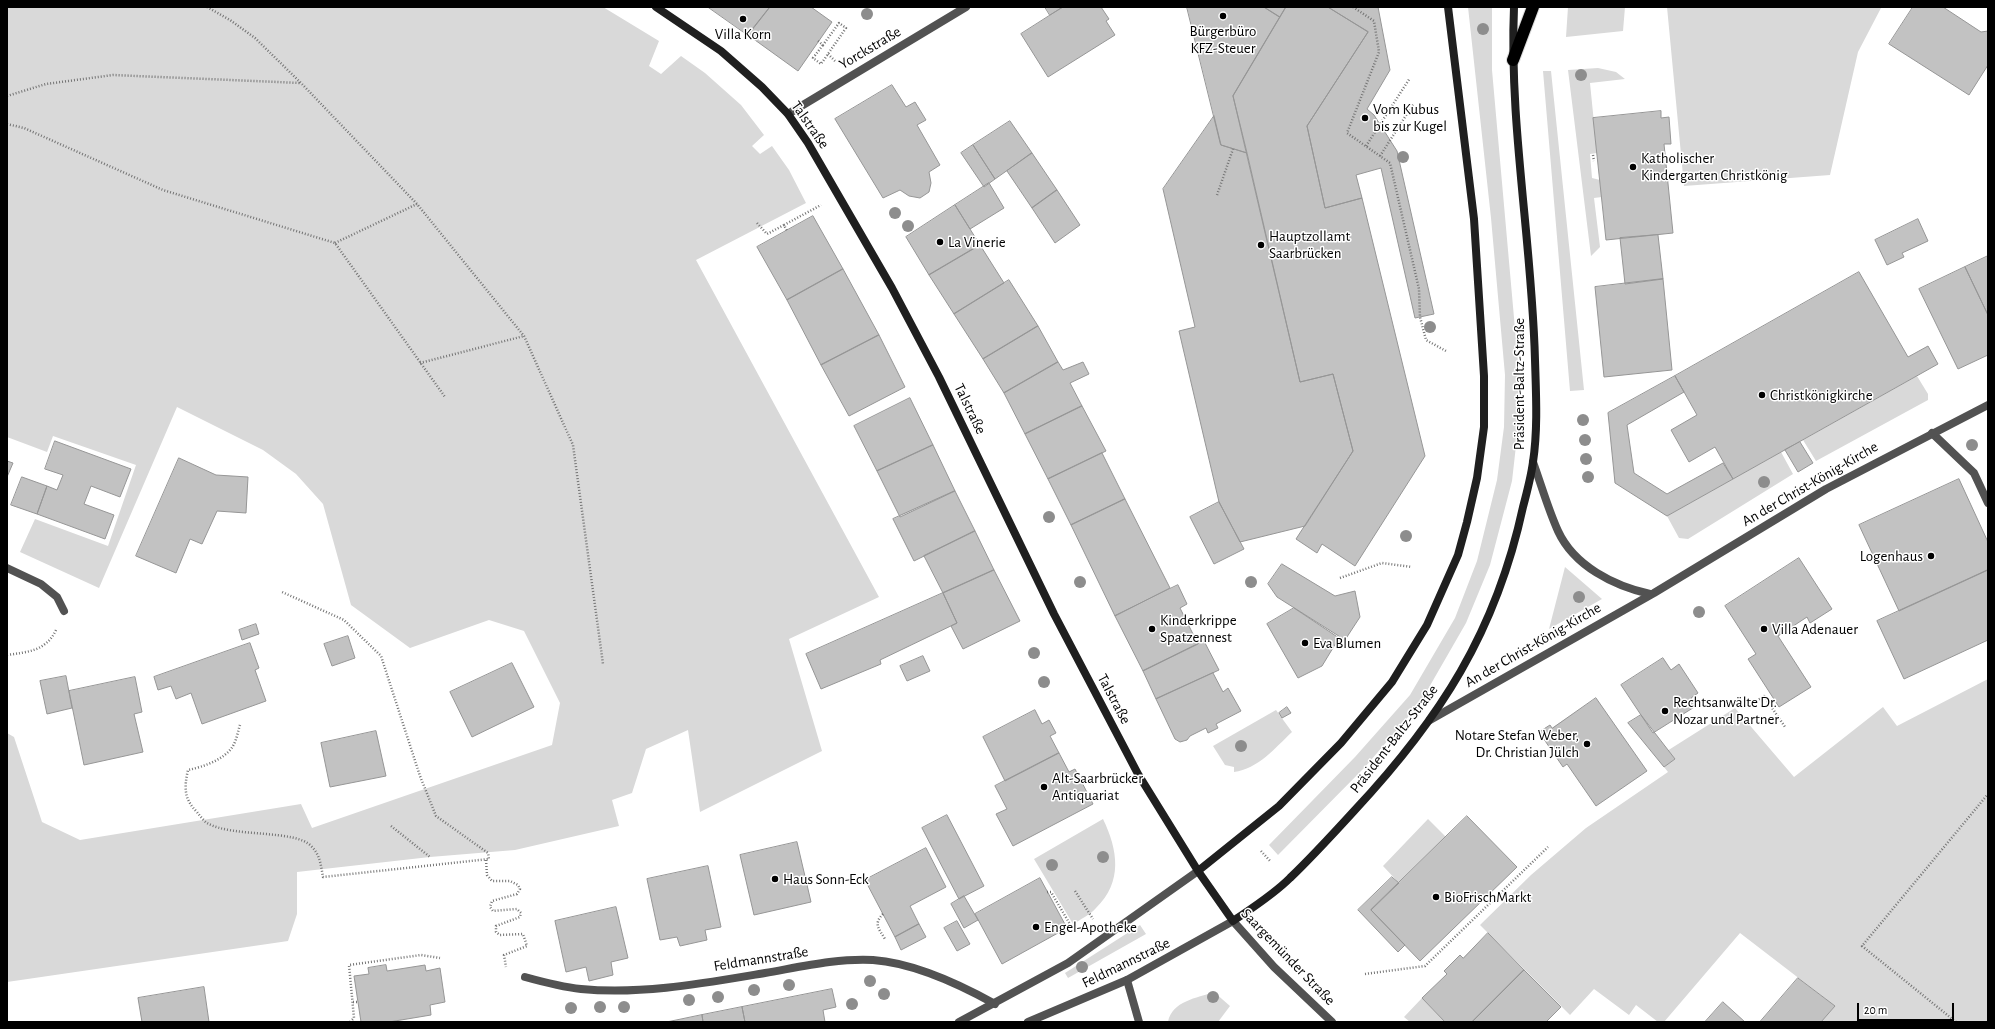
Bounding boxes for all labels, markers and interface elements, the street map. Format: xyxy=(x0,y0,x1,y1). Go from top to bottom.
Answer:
marker: Bürgerbüro KFZ-Steuer xyxy=(1218,11,1228,21)
marker: Villa Korn xyxy=(738,14,748,24)
place label: Bürgerbüro KFZ-Steuer xyxy=(1190,22,1256,57)
street label: Yorckstraße xyxy=(836,23,904,73)
place label: Villa Korn xyxy=(715,25,771,43)
street label: Talstraße xyxy=(787,98,833,152)
place label: Vom Kubus bis zur Kugel xyxy=(1373,100,1447,135)
marker: Vom Kubus bis zur Kugel xyxy=(1360,113,1370,123)
place label: Katholischer Kindergarten Christkönig xyxy=(1641,149,1787,184)
marker: Katholischer Kindergarten Christkönig xyxy=(1628,162,1638,172)
place label: Hauptzollamt Saarbrücken xyxy=(1269,227,1350,262)
place label: La Vinerie xyxy=(948,233,1006,251)
marker: La Vinerie xyxy=(935,237,945,247)
marker: Hauptzollamt Saarbrücken xyxy=(1256,240,1266,250)
street label: Präsident-Baltz-Straße xyxy=(1510,318,1528,450)
street label: Talstraße xyxy=(950,381,990,437)
place label: Christkönigkirche xyxy=(1770,386,1873,404)
marker: Christkönigkirche xyxy=(1757,390,1767,400)
street label: An der Christ-König-Kirche xyxy=(1739,438,1881,530)
place label: Logenhaus xyxy=(1860,547,1923,565)
marker: Logenhaus xyxy=(1926,551,1936,561)
street label: An der Christ-König-Kirche xyxy=(1462,599,1604,691)
place label: Kinderkrippe Spatzennest xyxy=(1160,611,1237,646)
place label: Villa Adenauer xyxy=(1772,620,1858,638)
marker: Kinderkrippe Spatzennest xyxy=(1147,624,1157,634)
marker: Villa Adenauer xyxy=(1759,624,1769,634)
place label: Eva Blumen xyxy=(1313,634,1381,652)
marker: Eva Blumen xyxy=(1300,638,1310,648)
street label: Talstraße xyxy=(1093,671,1135,727)
street label: Präsident-Baltz-Straße xyxy=(1346,681,1442,797)
place label: Rechtsanwälte Dr. Nozar und Partner xyxy=(1673,693,1779,728)
marker: Rechtsanwälte Dr. Nozar und Partner xyxy=(1660,706,1670,716)
place label: Notare Stefan Weber, Dr. Christian Jülch xyxy=(1455,726,1579,761)
marker: Notare Stefan Weber, Dr. Christian Jülch xyxy=(1582,739,1592,749)
place label: Alt-Saarbrücker Antiquariat xyxy=(1052,769,1143,804)
marker: Alt-Saarbrücker Antiquariat xyxy=(1039,782,1049,792)
place label: Haus Sonn-Eck xyxy=(783,870,868,888)
marker: Haus Sonn-Eck xyxy=(770,874,780,884)
place label: BioFrischMarkt xyxy=(1444,888,1531,906)
marker: BioFrischMarkt xyxy=(1431,892,1441,902)
street label: Saargemünder Straße xyxy=(1237,905,1339,1009)
place label: Engel-Apotheke xyxy=(1044,918,1137,936)
marker: Engel-Apotheke xyxy=(1031,922,1041,932)
street label: Feldmannstraße xyxy=(1079,934,1173,992)
street label: Feldmannstraße xyxy=(712,943,810,975)
scale bar xyxy=(1859,995,1956,1021)
text: 20 m xyxy=(1864,1004,1887,1016)

